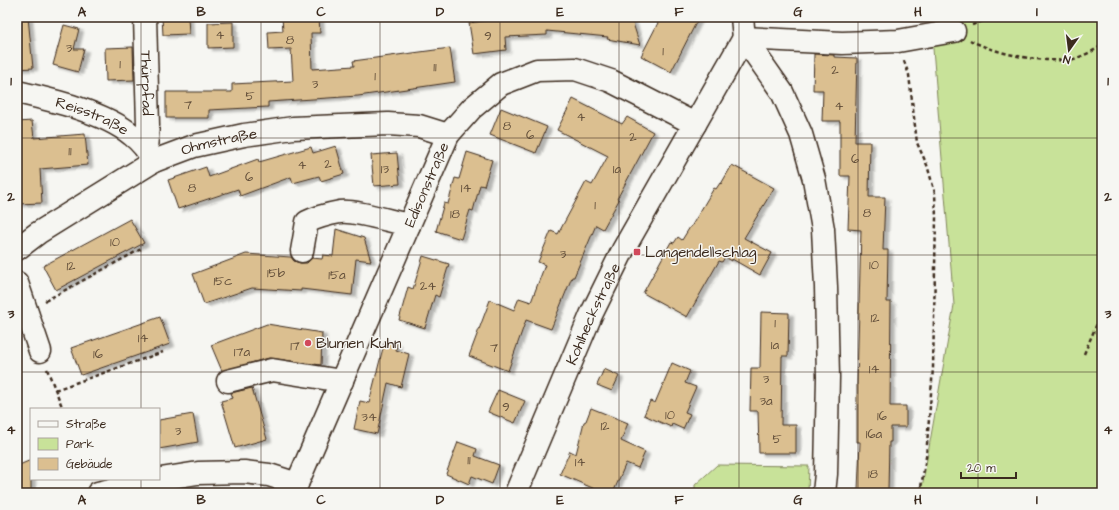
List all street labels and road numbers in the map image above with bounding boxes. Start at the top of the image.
street label: Thürpfad [135,50,158,116]
street label: Reisstraße [53,91,133,140]
street label: Ohmstraße [178,123,258,161]
street label: Edisonstraße [399,139,454,230]
street label: Kohlheckstraße [561,259,626,368]

